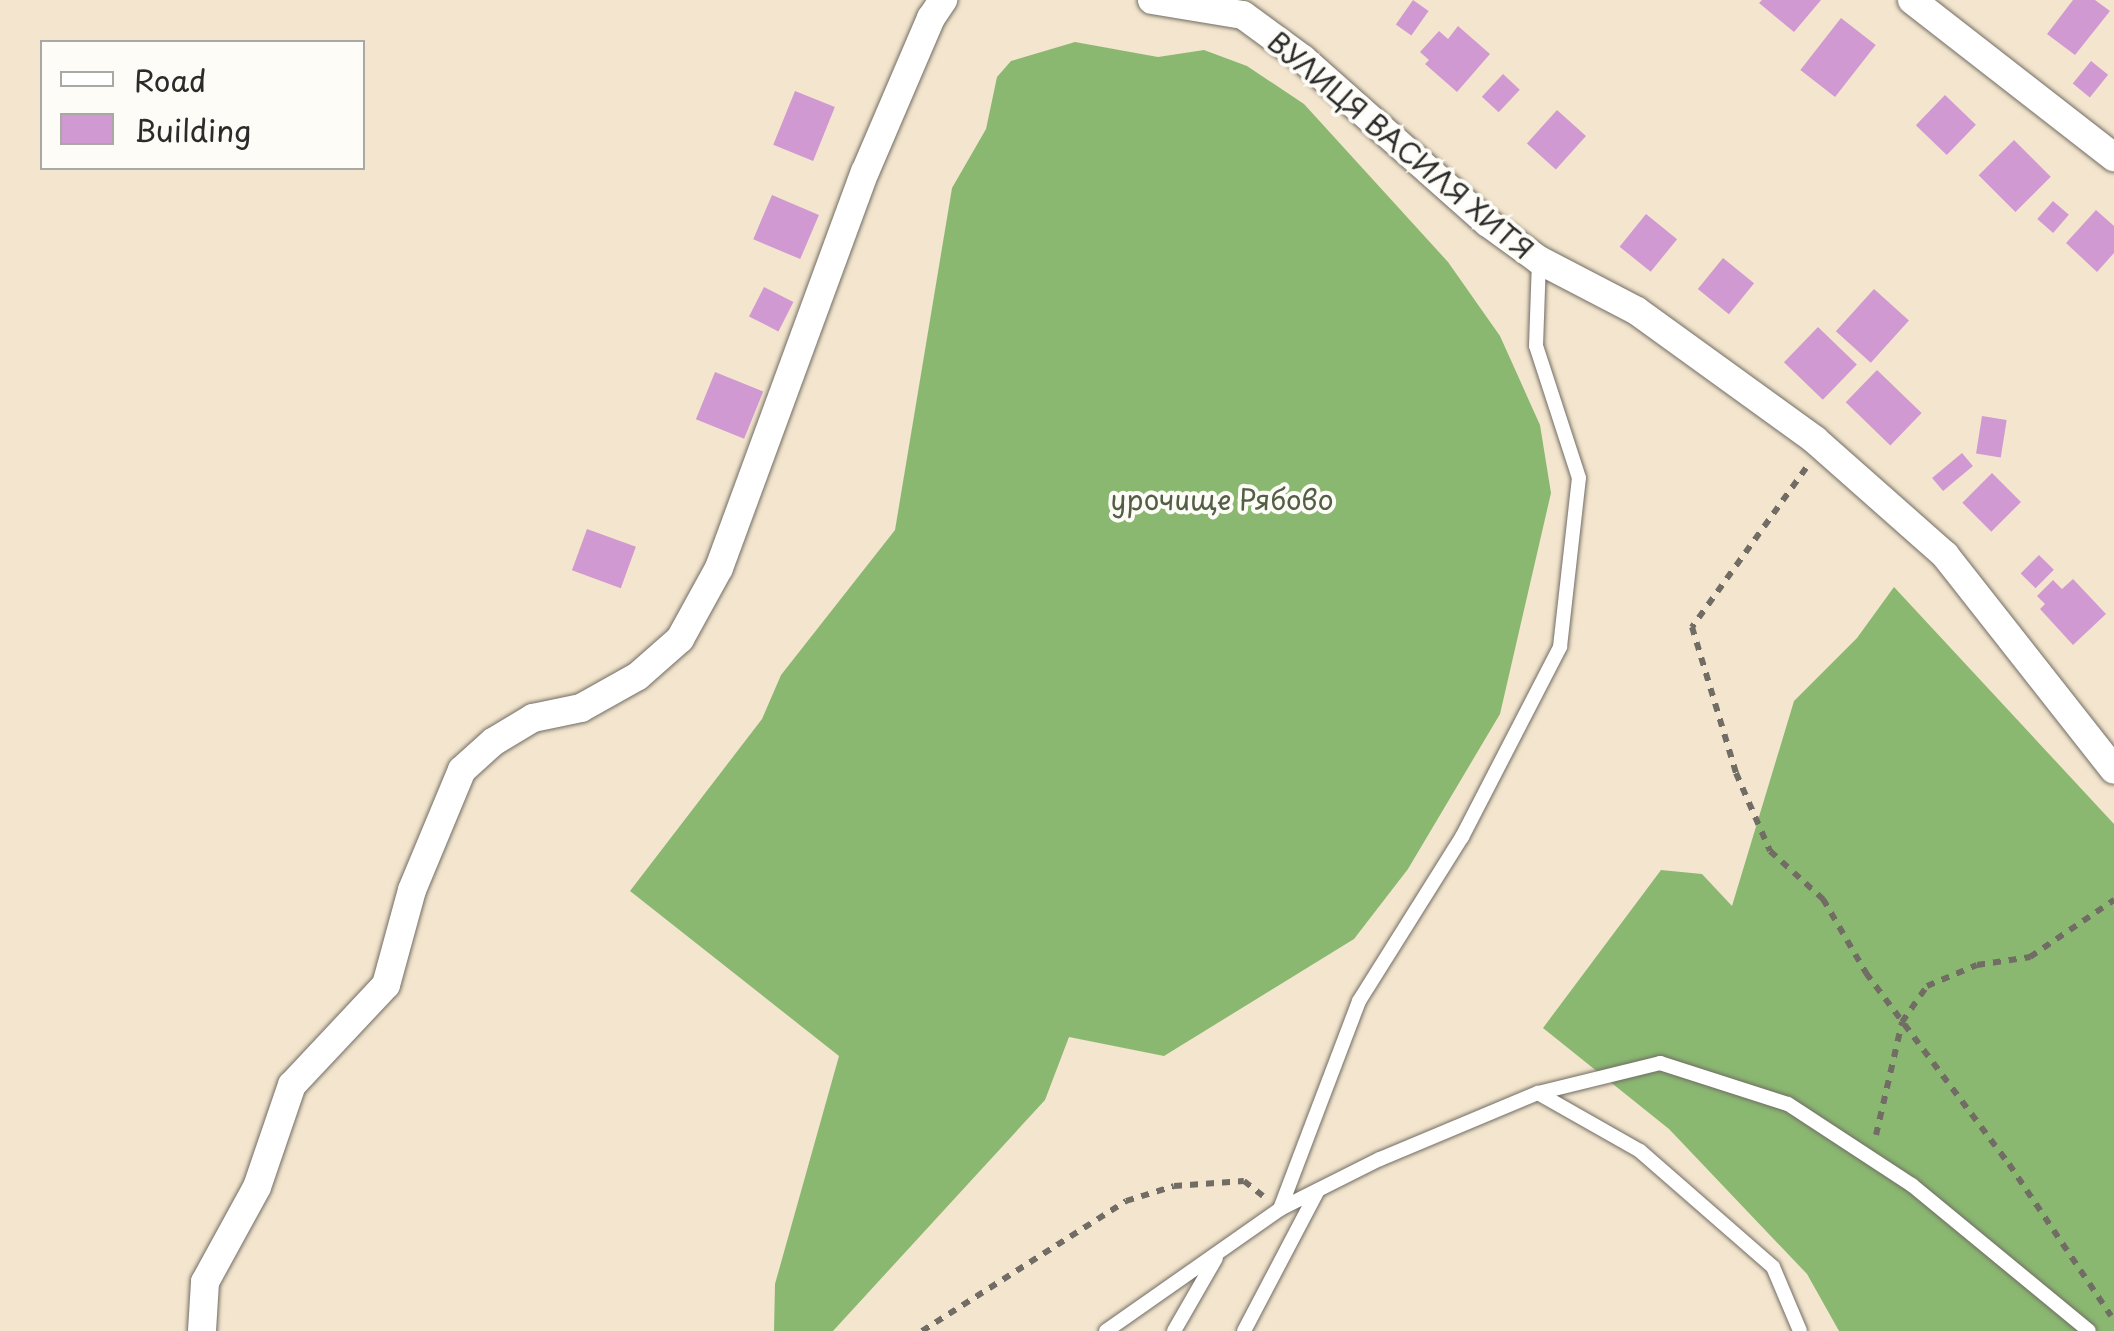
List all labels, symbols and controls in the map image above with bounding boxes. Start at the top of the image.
street label: ВУЛИЦЯ ВАСИЛЯ ХИТЯ [1260,23,1542,267]
legend [40,40,365,170]
text: Road [134,57,207,102]
text: Building [134,107,251,152]
park label: урочище Рябово [1109,482,1335,516]

